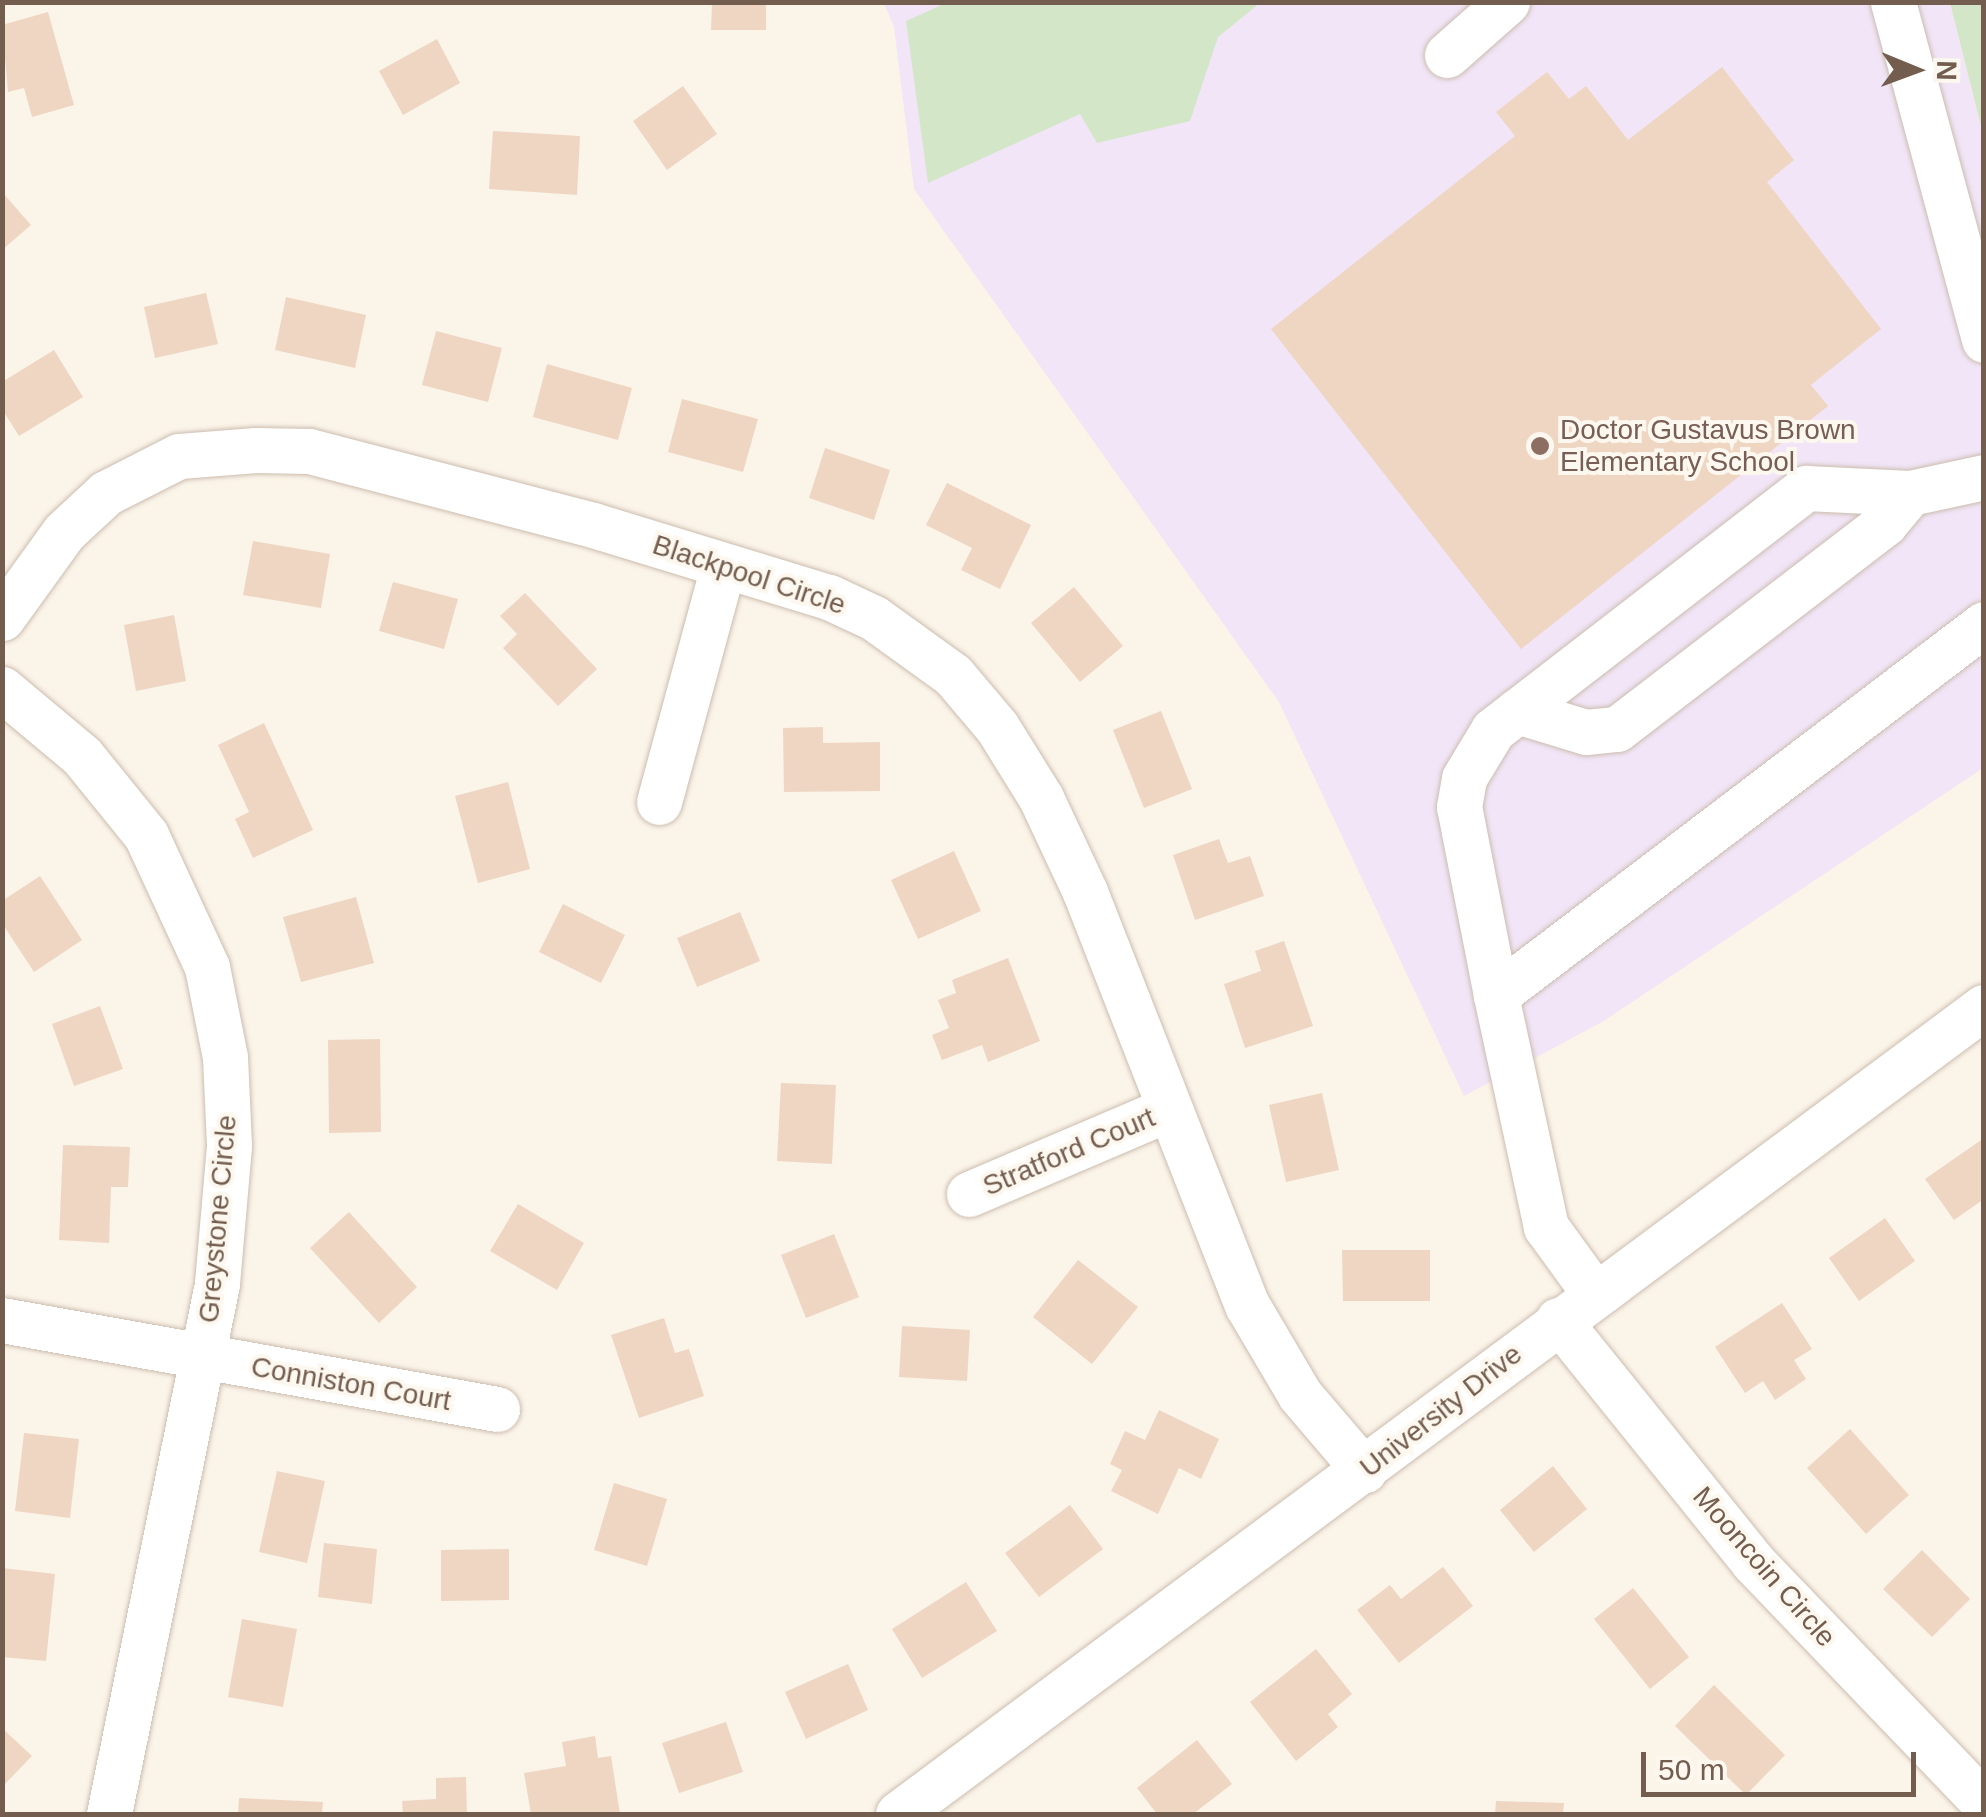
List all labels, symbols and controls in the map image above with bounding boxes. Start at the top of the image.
north arrow [1866,20,1966,120]
text: N [1931,60,1962,81]
place label: Doctor Gustavus Brown Elementary School [1560,413,1856,479]
marker: Doctor Gustavus Brown Elementary School [1529,435,1551,457]
street label: Blackpool Circle [648,528,850,622]
street label: Stratford Court [978,1101,1160,1203]
street label: Greystone Circle [192,1114,244,1324]
street label: University Drive [1353,1337,1529,1485]
street label: Conniston Court [248,1350,454,1418]
street label: Mooncoin Circle [1685,1480,1843,1654]
scale bar [1646,1732,1921,1794]
text: 50 m [1658,1753,1725,1786]

